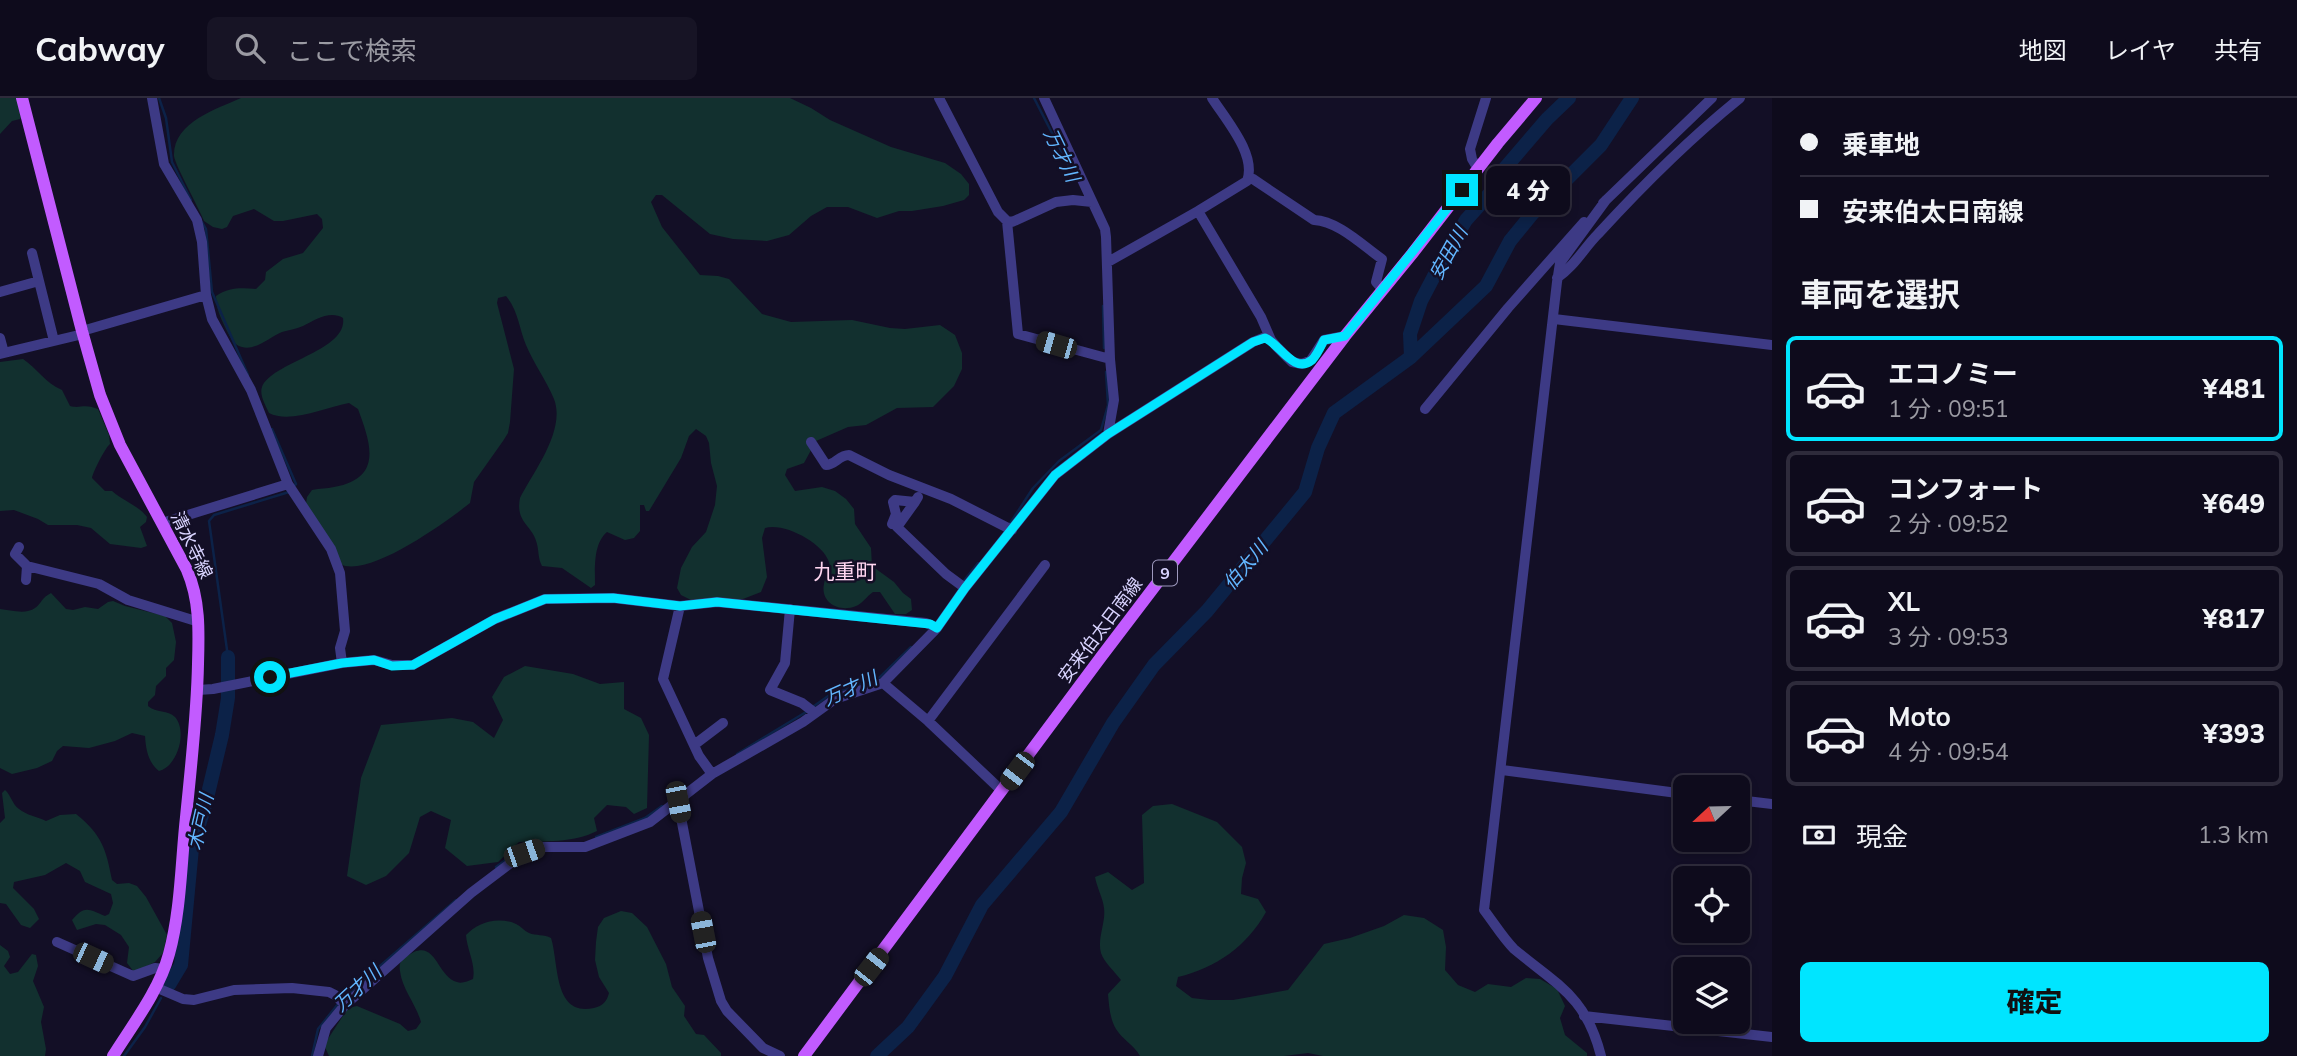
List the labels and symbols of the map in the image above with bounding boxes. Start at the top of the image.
water label: 万才川 [1039,124,1086,188]
callout: 4 分 [1486,166,1570,214]
route end [1446,174,1478,206]
water label: 安田川 [1424,221,1473,284]
car [1033,329,1080,361]
street label: 清水寺線 [166,508,218,582]
water label: 伯太川 [1217,534,1274,595]
district label: 九重町 [814,558,877,584]
road number: 9 [1153,560,1177,586]
street label: 安来伯太日南線 [1053,573,1147,687]
route start [254,661,286,693]
water label: 万才川 [819,665,883,711]
car [996,748,1039,794]
north arrow [1673,775,1750,852]
car [664,779,693,825]
water label: 木戸川 [182,790,219,852]
car [501,836,548,870]
car [689,909,718,955]
car [70,940,117,976]
car [850,944,893,990]
water label: 万才川 [328,958,387,1016]

